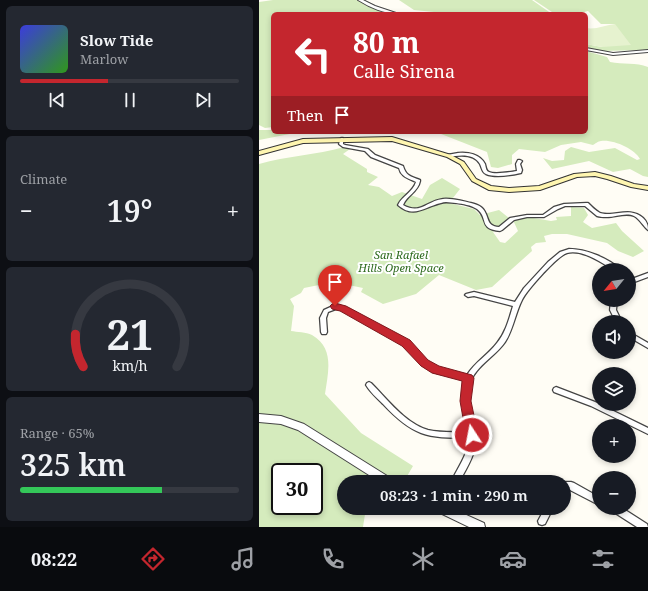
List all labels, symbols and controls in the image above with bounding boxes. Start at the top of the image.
text: 80 m [353,23,420,61]
icon: left [287,28,339,80]
text: Slow Tide [80,30,153,50]
text: Marlow [80,50,128,68]
text: Calle Sirena [353,59,455,83]
icon: previous [46,89,68,111]
icon: pause [119,89,141,111]
icon: next [192,89,214,111]
icon: arrive [331,104,353,126]
text: Then [287,105,323,125]
text: Climate [20,170,67,188]
text: 19° [107,190,153,231]
text: − [20,195,33,225]
text: + [227,195,239,225]
park label: San Rafael Hills Open Space [357,247,444,275]
north arrow [592,263,636,307]
map controls [592,263,636,515]
pin [318,265,352,306]
icon: arrive [324,271,346,293]
text: 21 [106,305,153,361]
button: sound [592,315,636,359]
text: km/h [112,355,147,374]
button: layers [592,367,636,411]
position arrow [451,414,493,456]
button: + [592,419,636,463]
text: Range · 65% [20,424,94,442]
text: 325 km [20,444,126,485]
speed limit sign: 30 [271,463,323,515]
button: − [592,471,636,515]
text: 08:23 · 1 min · 290 m [380,485,528,505]
icon: directions [139,545,167,573]
icon: music [229,545,257,573]
icon: phone [319,545,347,573]
icon: climate [409,545,437,573]
icon: car [499,545,527,573]
icon: filters [589,545,617,573]
text: 08:22 [31,547,77,571]

